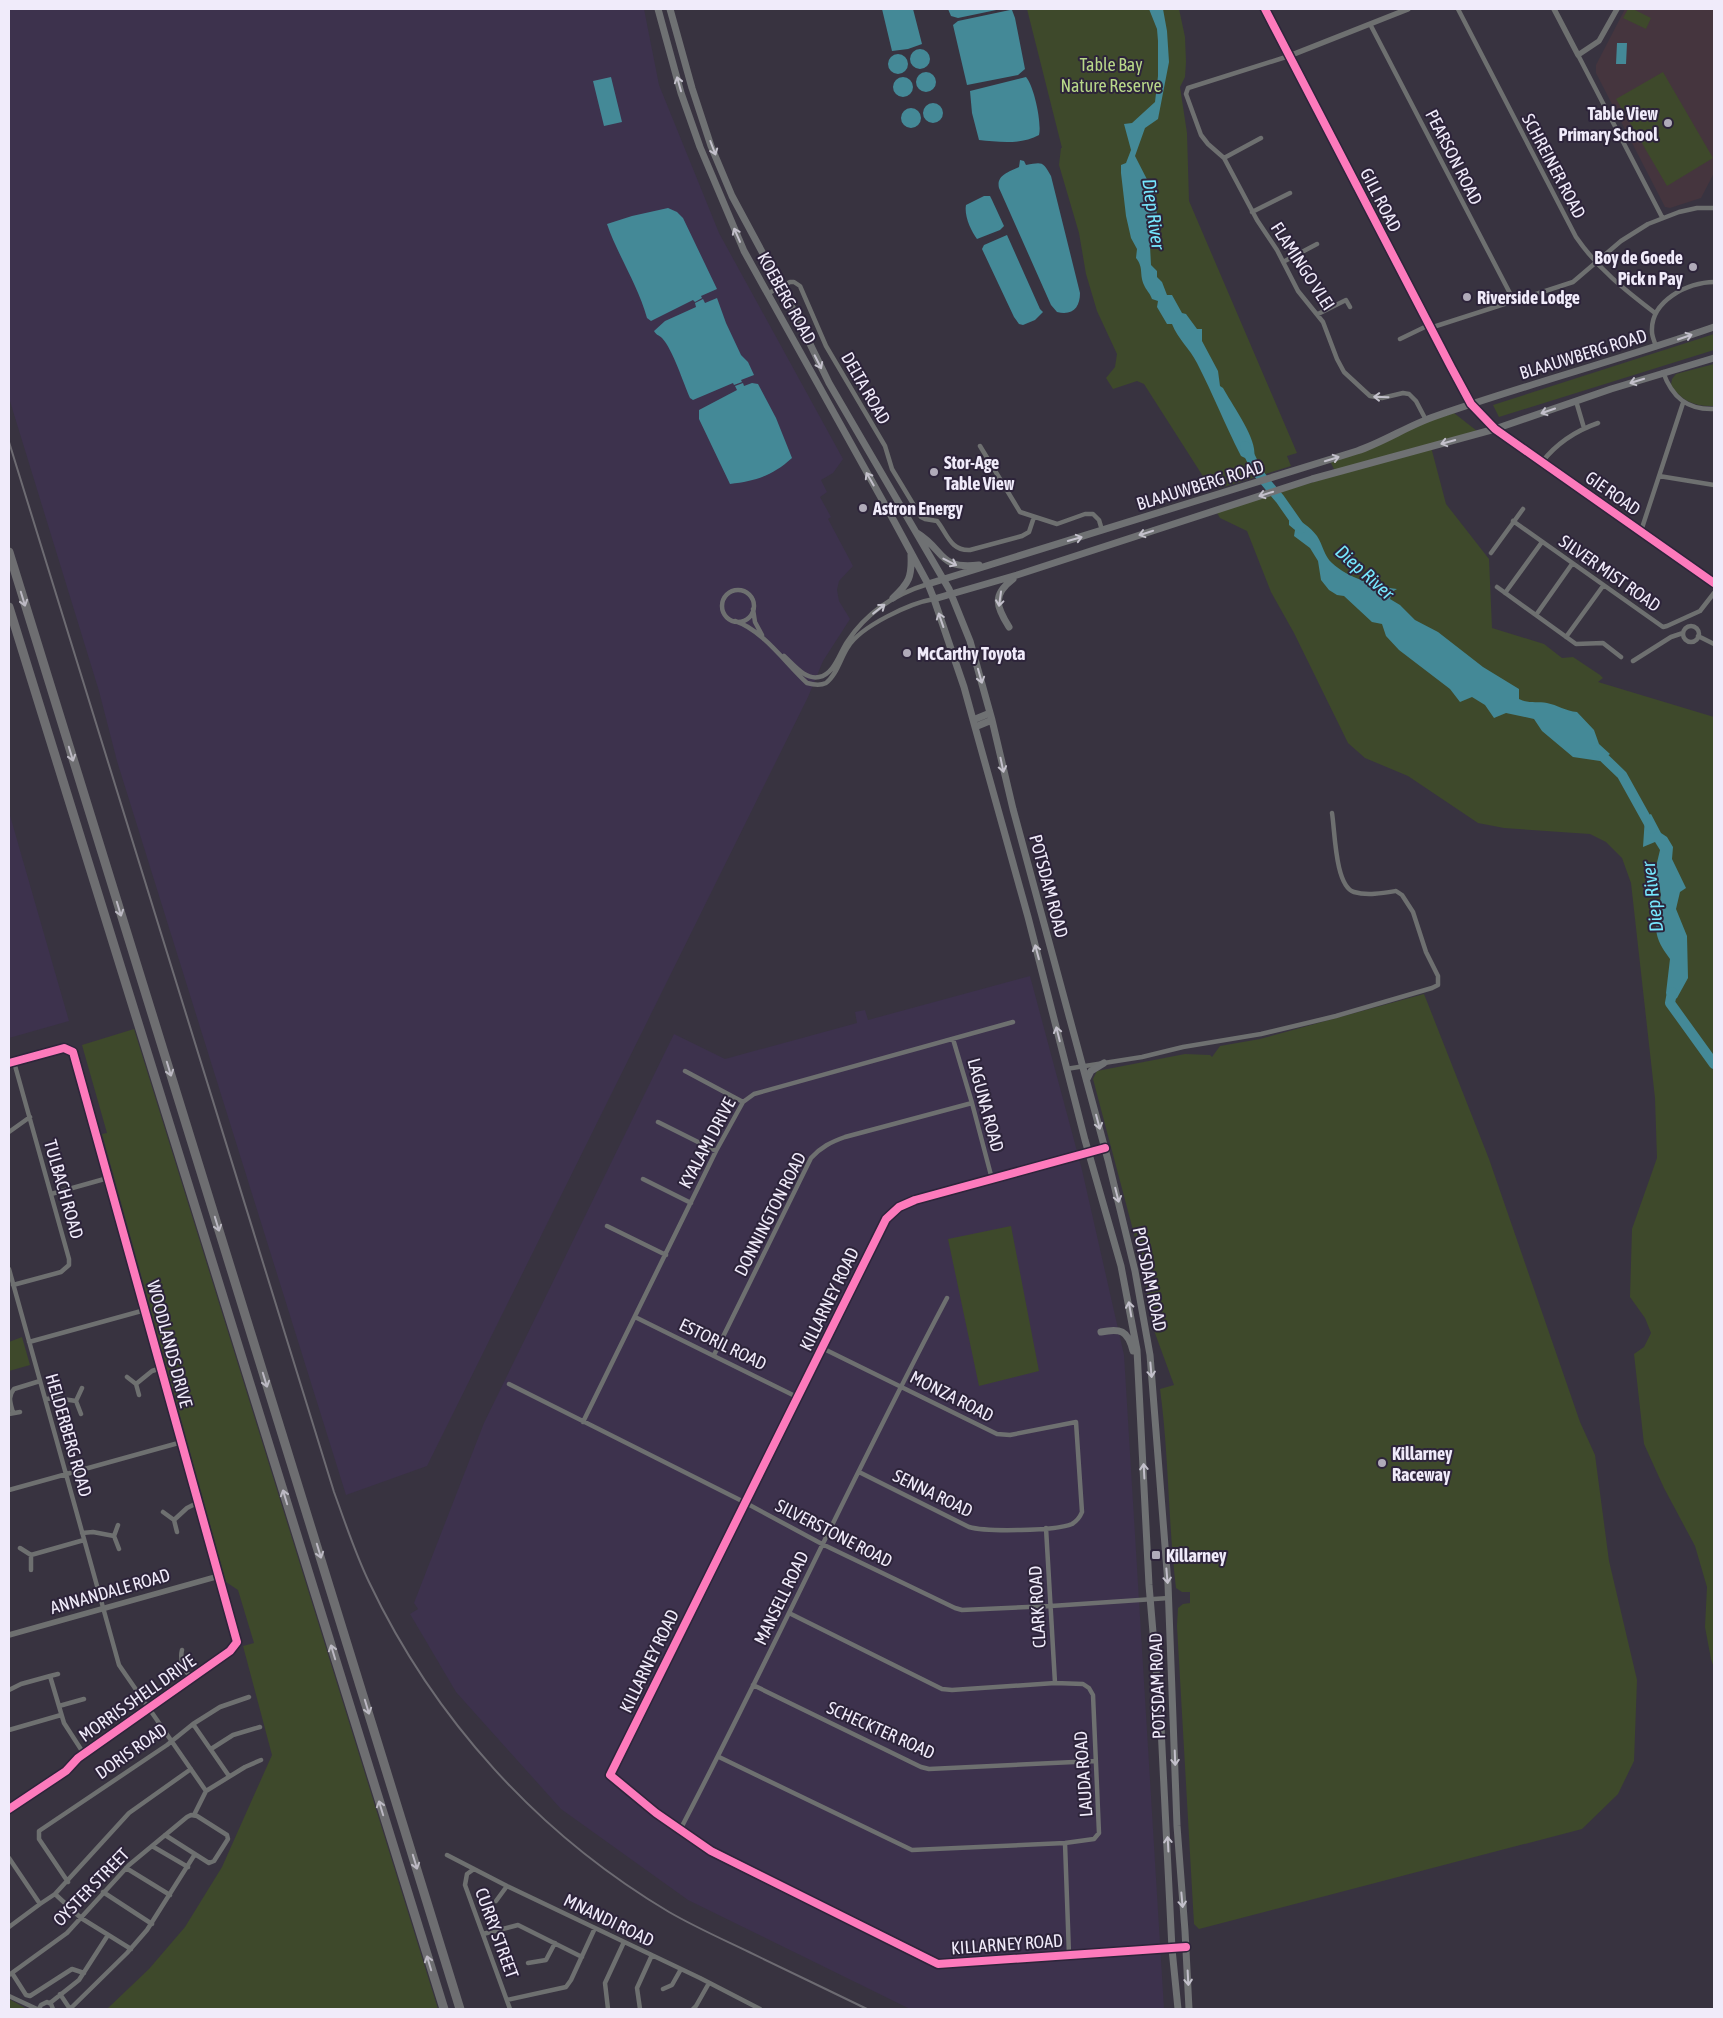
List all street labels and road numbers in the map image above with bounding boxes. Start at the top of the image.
street label: PEARSON ROAD [1421,106,1487,208]
street label: SCHREINER ROAD [1518,110,1590,222]
street label: GILL ROAD [1356,165,1406,235]
street label: FLAMINGO VLEI [1267,218,1339,314]
street label: KOEBERG ROAD [753,248,821,348]
street label: BLAAUWBERG ROAD [1517,325,1649,383]
street label: DELTA ROAD [837,348,895,428]
street label: BLAAUWBERG ROAD [1134,456,1266,514]
street label: GIE ROAD [1581,466,1645,520]
street label: SILVER MIST ROAD [1555,530,1665,616]
street label: POTSDAM ROAD [1025,832,1073,940]
street label: LAGUNA ROAD [963,1056,1009,1154]
street label: KYALAMI DRIVE [674,1094,740,1192]
street label: TULBACH ROAD [40,1137,88,1241]
street label: DONNINGTON ROAD [730,1149,810,1279]
street label: POTSDAM ROAD [1129,1225,1171,1333]
street label: KILLARNEY ROAD [795,1244,863,1354]
street label: WOODLANDS DRIVE [143,1278,197,1410]
street label: ESTORIL ROAD [676,1314,770,1374]
street label: MONZA ROAD [907,1366,997,1426]
street label: HELDERBERG ROAD [41,1371,97,1499]
street label: SENNA ROAD [890,1465,976,1521]
street label: SILVERSTONE ROAD [772,1495,896,1571]
street label: MANSELL ROAD [749,1548,813,1648]
street label: ANNANDALE ROAD [48,1564,172,1618]
street label: CLARK ROAD [1024,1565,1050,1649]
street label: KILLARNEY ROAD [615,1606,683,1716]
street label: POTSDAM ROAD [1145,1633,1169,1739]
street label: MORRIS SHELL DRIVE [75,1650,200,1746]
street label: SCHECKTER ROAD [824,1697,938,1763]
street label: DORIS ROAD [91,1719,171,1783]
street label: LAUDA ROAD [1070,1730,1096,1818]
street label: OYSTER STREET [49,1844,133,1930]
street label: CURRY STREET [471,1885,523,1981]
street label: MNANDI ROAD [561,1889,657,1951]
street label: KILLARNEY ROAD [950,1930,1064,1958]

